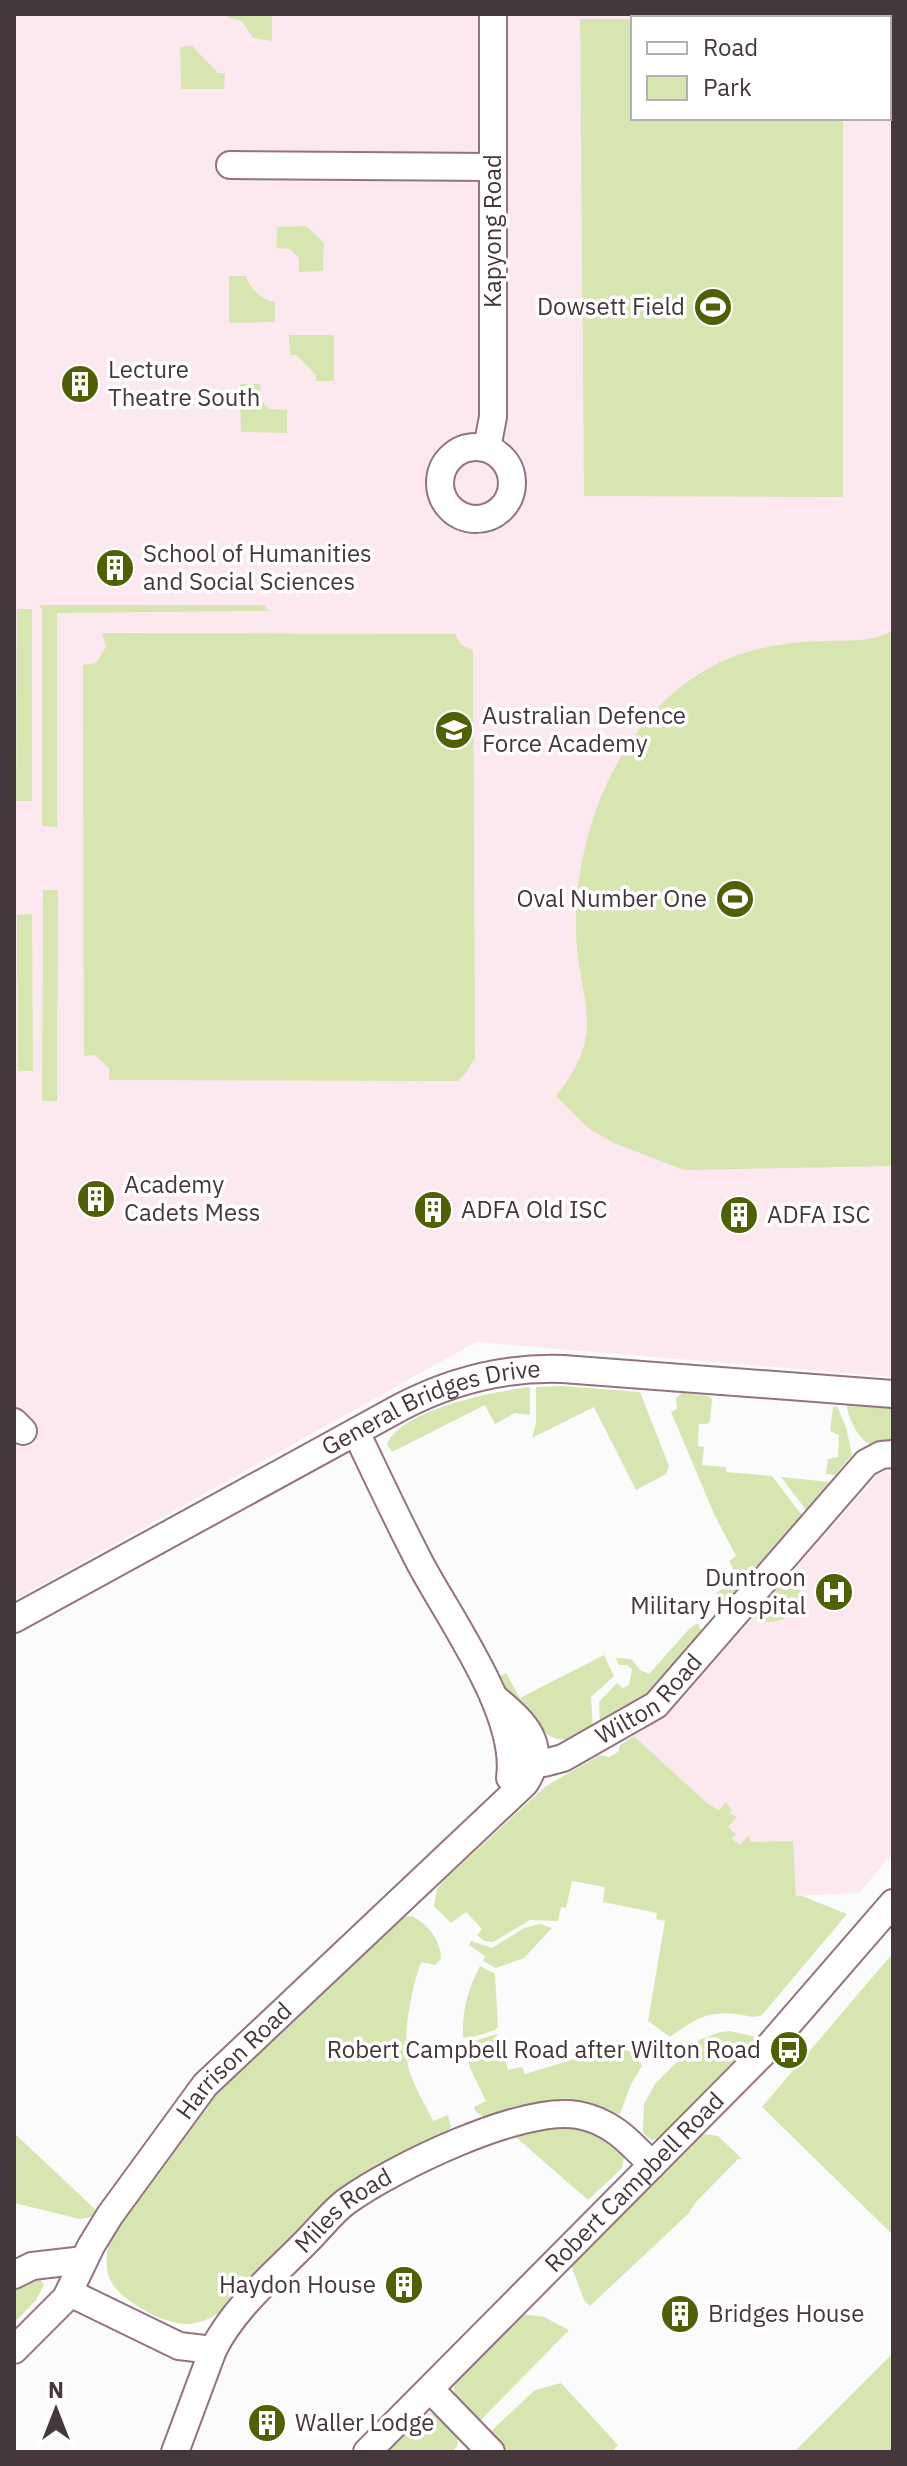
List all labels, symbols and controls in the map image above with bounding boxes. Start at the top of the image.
legend [631,16,891,120]
text: Road [703,31,758,63]
text: Park [703,71,752,103]
street label: Kapyong Road [476,154,508,308]
sports icon: Dowsett Field [692,286,734,328]
place label: Dowsett Field [537,290,685,322]
place label: Lecture Theatre South [108,353,260,413]
building icon: Lecture Theatre South [59,363,101,405]
place label: School of Humanities and Social Sciences [143,537,372,597]
building icon: School of Humanities and Social Sciences [94,547,136,589]
place label: Australian Defence Force Academy [482,699,686,759]
school or university icon: Australian Defence Force Academy [433,709,475,751]
sports icon: Oval Number One [714,878,756,920]
place label: Oval Number One [516,882,707,914]
place label: Academy Cadets Mess [124,1168,261,1228]
building icon: Academy Cadets Mess [75,1178,117,1220]
building icon: ADFA Old ISC [412,1189,454,1231]
place label: ADFA Old ISC [461,1193,608,1225]
building icon: ADFA ISC [718,1194,760,1236]
place label: ADFA ISC [767,1198,870,1230]
street label: General Bridges Drive [316,1352,541,1462]
place label: Duntroon Military Hospital [630,1561,806,1621]
hospital icon: Duntroon Military Hospital [813,1571,855,1613]
street label: Wilton Road [589,1646,709,1751]
street label: Harrison Road [168,1994,298,2125]
bus stop icon: Robert Campbell Road after Wilton Road [768,2029,810,2071]
place label: Robert Campbell Road after Wilton Road [327,2033,761,2065]
street label: Robert Campbell Road [537,2084,731,2279]
street label: Miles Road [287,2160,397,2259]
building icon: Haydon House [383,2264,425,2306]
place label: Haydon House [219,2268,376,2300]
building icon: Bridges House [659,2293,701,2335]
place label: Bridges House [708,2297,864,2329]
north arrow [16,2370,96,2450]
text: N [48,2375,64,2404]
building icon: Waller Lodge [246,2402,288,2444]
place label: Waller Lodge [295,2406,434,2438]

